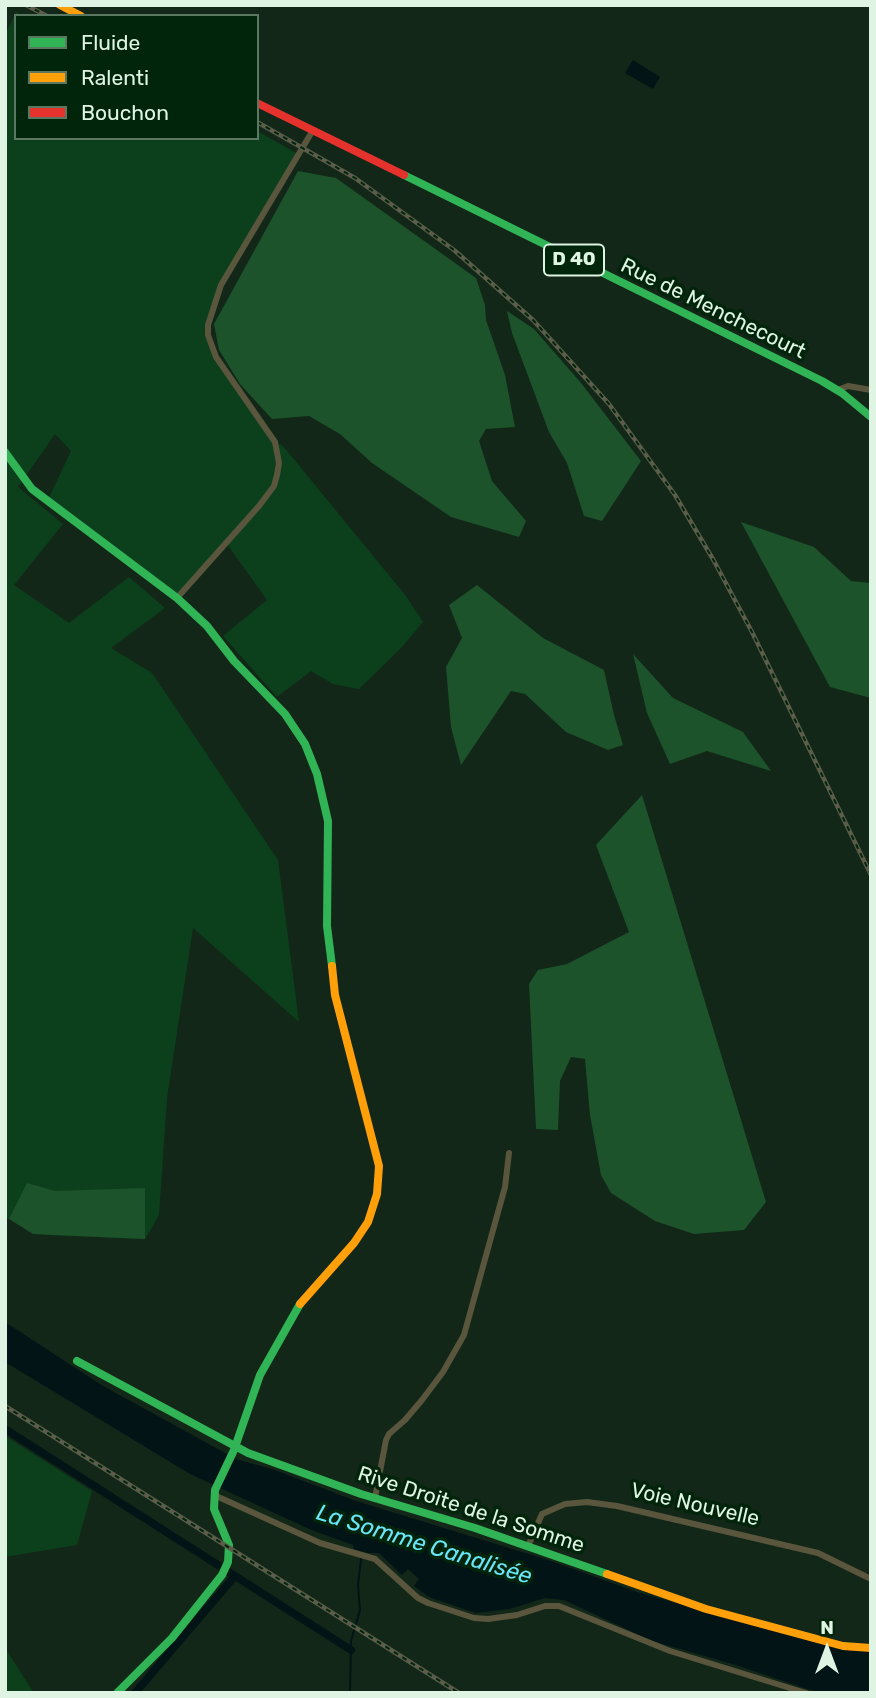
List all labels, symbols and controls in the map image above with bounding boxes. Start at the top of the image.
legend [14,14,259,140]
text: Fluide [81,30,140,55]
text: Ralenti [81,65,149,90]
text: Bouchon [81,100,169,125]
road number: D 40 [544,244,604,276]
street label: Rue de Menchecourt [616,253,810,365]
street label: Rive Droite de la Somme [354,1461,588,1559]
street label: Voie Nouvelle [628,1478,762,1532]
water label: La Somme Canalisée [313,1499,535,1591]
north arrow [792,1614,862,1684]
text: N [820,1616,834,1639]

